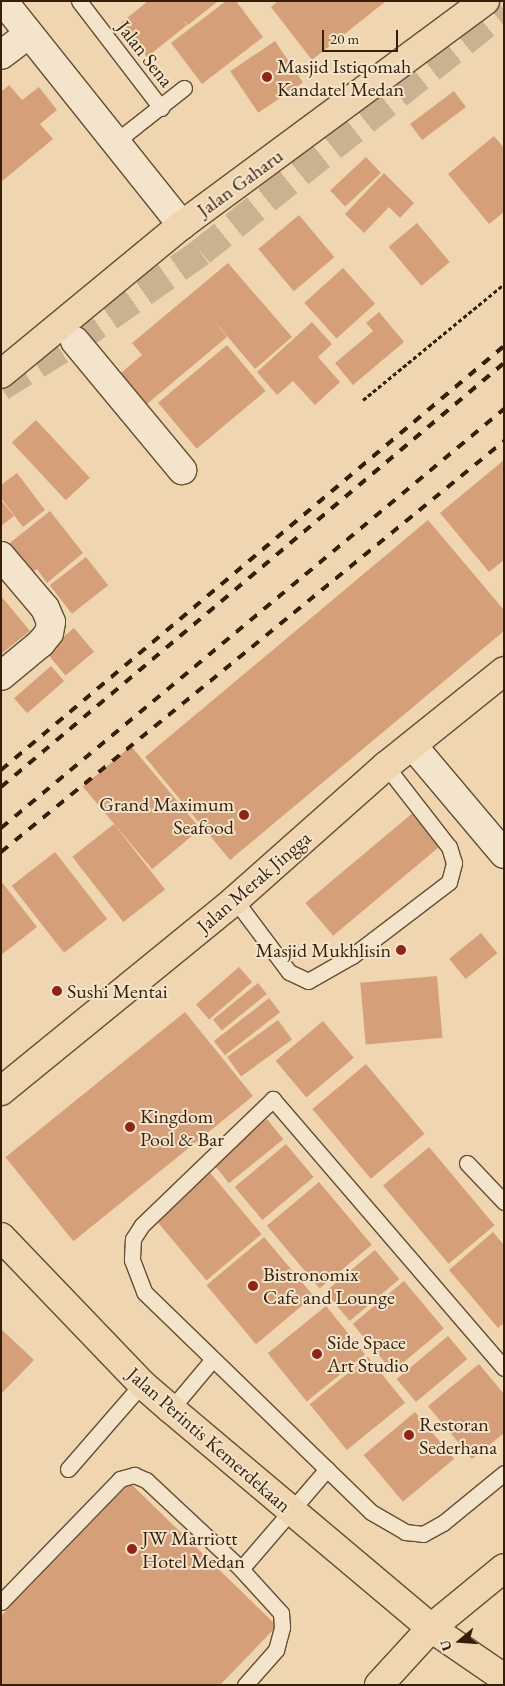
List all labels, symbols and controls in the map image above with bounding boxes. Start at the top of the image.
street label: Jalan Sena [112,16,178,92]
scale bar [325,20,401,52]
text: 20 m [330,29,359,48]
place label: Masjid Istiqomah Kandatel Medan [277,54,411,101]
marker: Masjid Istiqomah Kandatel Medan [261,71,273,83]
street label: Jalan Gaharu [192,144,288,222]
place label: Grand Maximum Seafood [99,792,234,839]
marker: Grand Maximum Seafood [238,809,250,821]
street label: Jalan Merak Jingga [192,826,316,938]
place label: Masjid Mukhlisin [256,938,391,962]
marker: Masjid Mukhlisin [395,944,407,956]
place label: Sushi Mentai [67,979,168,1003]
marker: Sushi Mentai [51,985,63,997]
place label: Kingdom Pool & Bar [140,1104,224,1151]
marker: Kingdom Pool & Bar [124,1121,136,1133]
place label: Bistronomix Cafe and Lounge [263,1262,395,1309]
marker: Bistronomix Cafe and Lounge [247,1280,259,1292]
place label: Side Space Art Studio [327,1330,409,1377]
marker: Side Space Art Studio [311,1348,323,1360]
street label: Jalan Perintis Kemerdekaan [122,1362,296,1518]
place label: Restoran Sederhana [419,1412,497,1459]
marker: Restoran Sederhana [403,1429,415,1441]
place label: JW Marriott Hotel Medan [142,1526,245,1573]
marker: JW Marriott Hotel Medan [126,1543,138,1555]
north arrow [435,1616,485,1666]
text: U [436,1638,456,1653]

